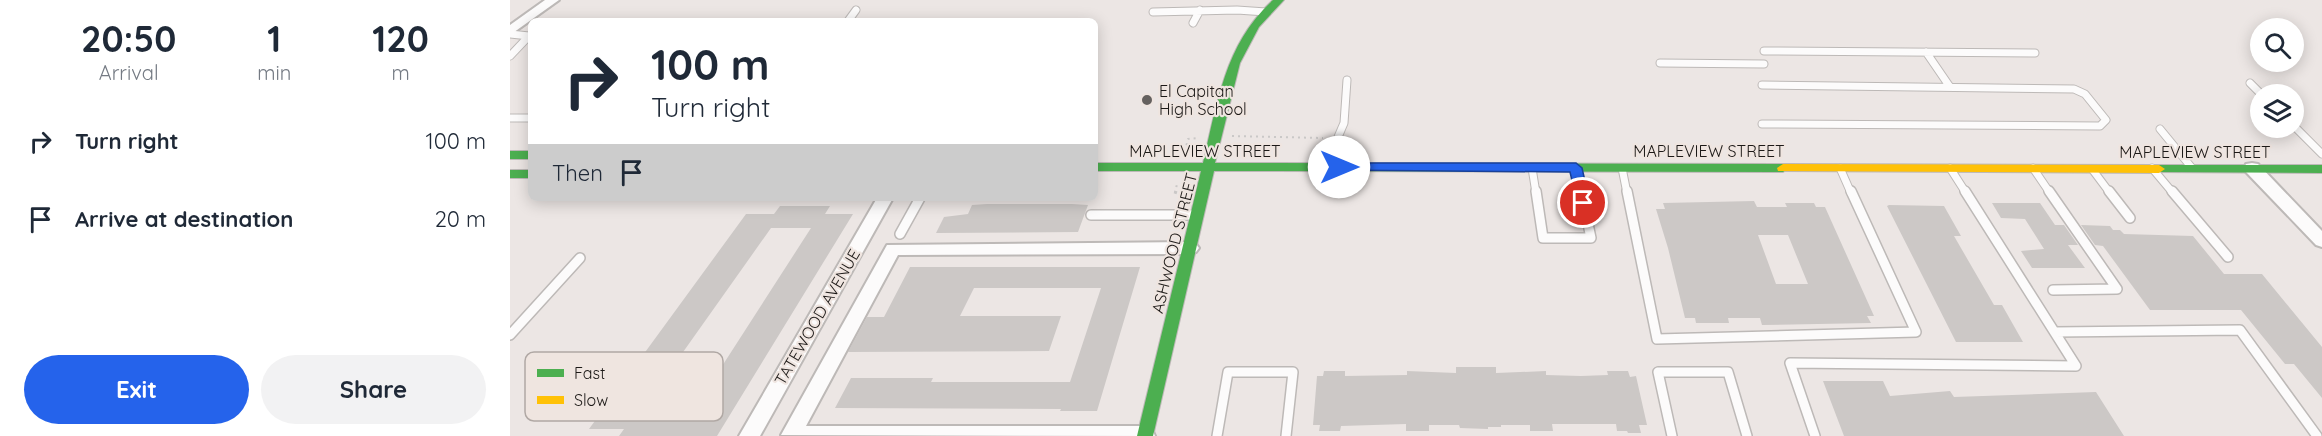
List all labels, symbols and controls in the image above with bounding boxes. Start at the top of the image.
text: 20:50 [81,16,176,61]
text: 1 [267,16,281,61]
text: 120 [372,16,429,61]
map controls [2250,18,2304,138]
button: search [2250,18,2304,72]
text: 100 m [651,38,769,91]
icon: right [552,42,630,120]
text: Arrival [99,60,159,85]
text: min [257,60,291,85]
text: m [392,60,410,85]
place label: El Capitan High School [1159,81,1247,119]
button: layers [2250,84,2304,138]
text: Turn right [651,90,770,124]
marker: El Capitan High School [1140,93,1154,107]
icon: right [24,125,57,158]
text: Turn right [75,127,179,155]
text: 100 m [426,127,486,155]
position arrow [1307,135,1371,199]
street label: MAPLEVIEW STREET [1129,141,1281,161]
street label: MAPLEVIEW STREET [1633,141,1785,161]
street label: MAPLEVIEW STREET [2119,142,2271,162]
icon: arrive [615,156,648,189]
text: Then [552,159,603,187]
street label: ASHWOOD STREET [1147,170,1201,315]
pin [1557,177,1608,228]
icon: arrive [1566,186,1599,219]
icon: arrive [24,203,57,236]
text: Arrive at destination [75,205,293,233]
text: 20 m [435,205,486,233]
street label: TATEWOOD AVENUE [770,245,864,389]
legend [525,352,723,421]
button: Exit [24,355,249,424]
button: Share [261,355,486,424]
text: Fast [574,363,605,383]
text: Slow [574,390,608,410]

